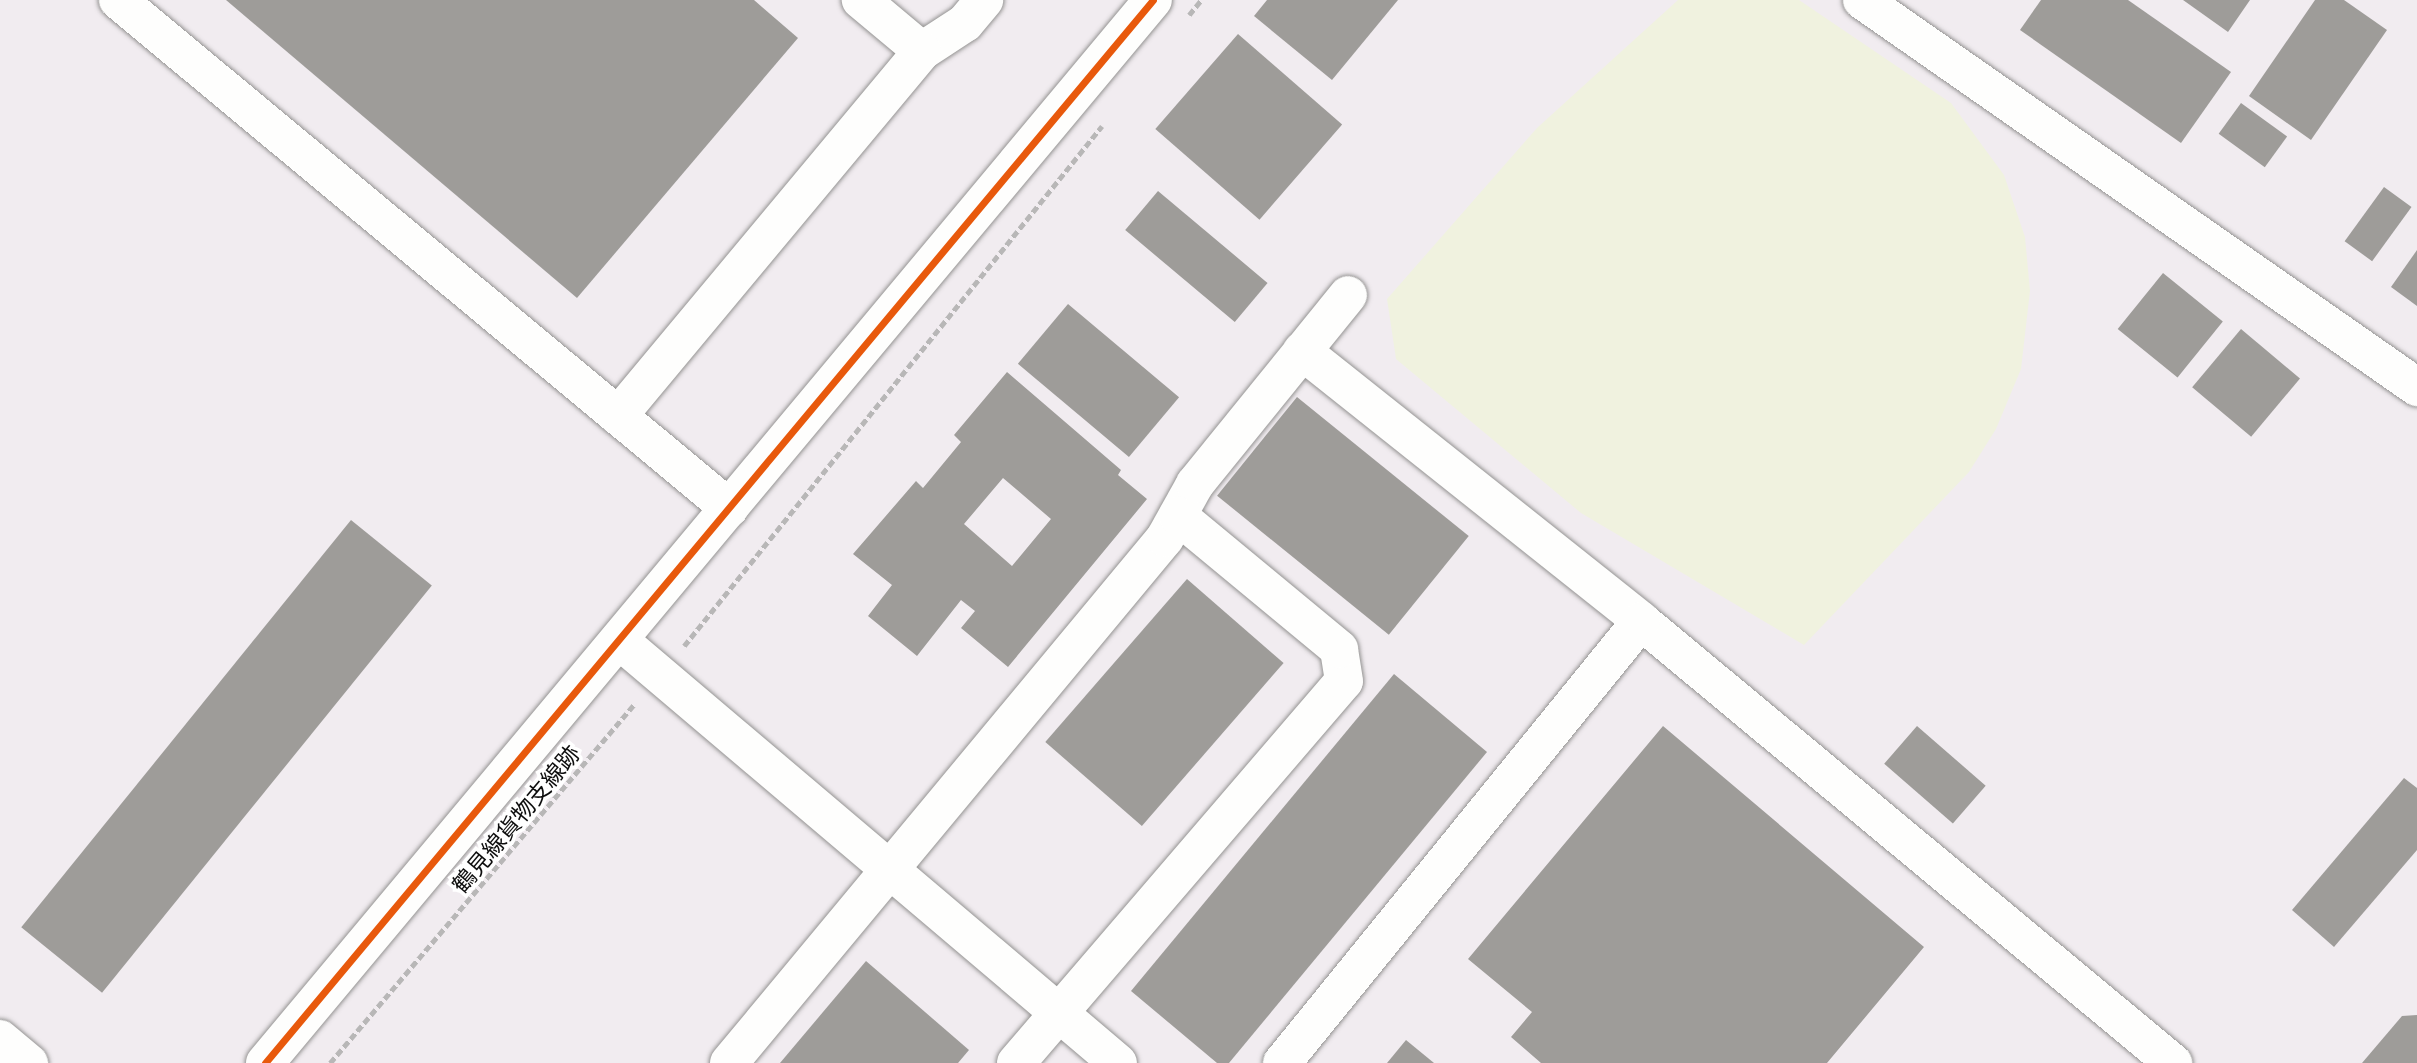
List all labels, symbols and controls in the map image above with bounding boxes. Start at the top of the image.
street label: 鶴見線貨物支線跡 [445,739,585,897]

